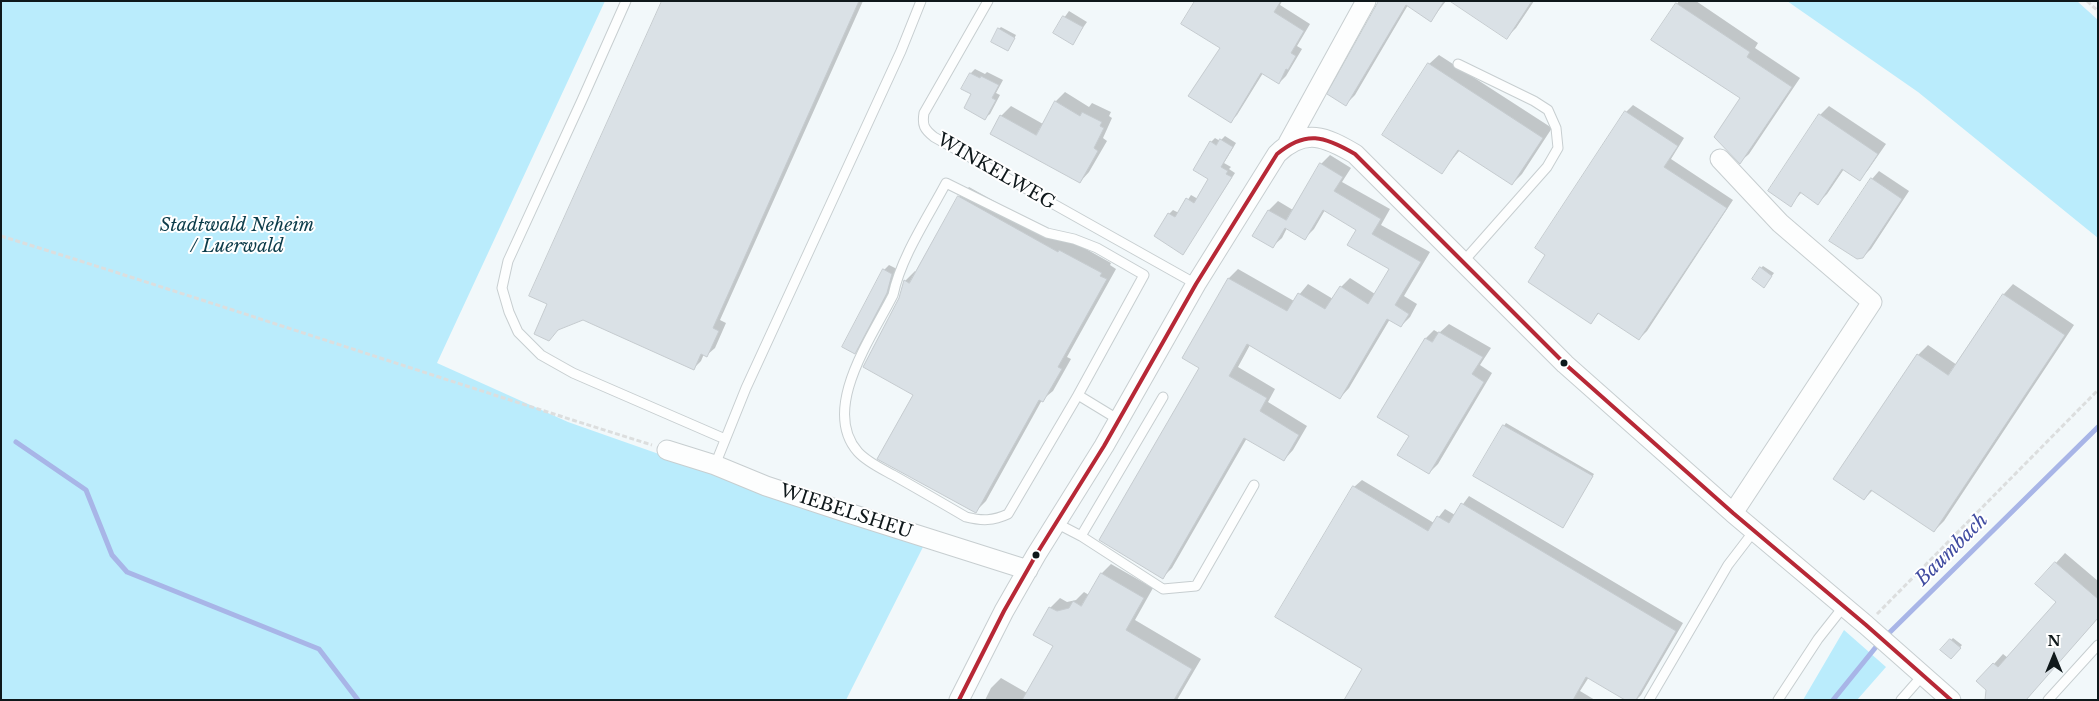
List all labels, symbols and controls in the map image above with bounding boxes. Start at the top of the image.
street label: WINKELWEG [933,129,1059,215]
park label: Stadtwald Neheim / Luerwald [160,215,314,258]
unlabelled marker [1559,358,1569,368]
street label: WIEBELSHEU [777,480,915,544]
water label: Baumbach [1911,509,1993,591]
unlabelled marker [1031,550,1041,560]
north arrow [2029,631,2079,681]
text: N [2047,632,2061,650]

